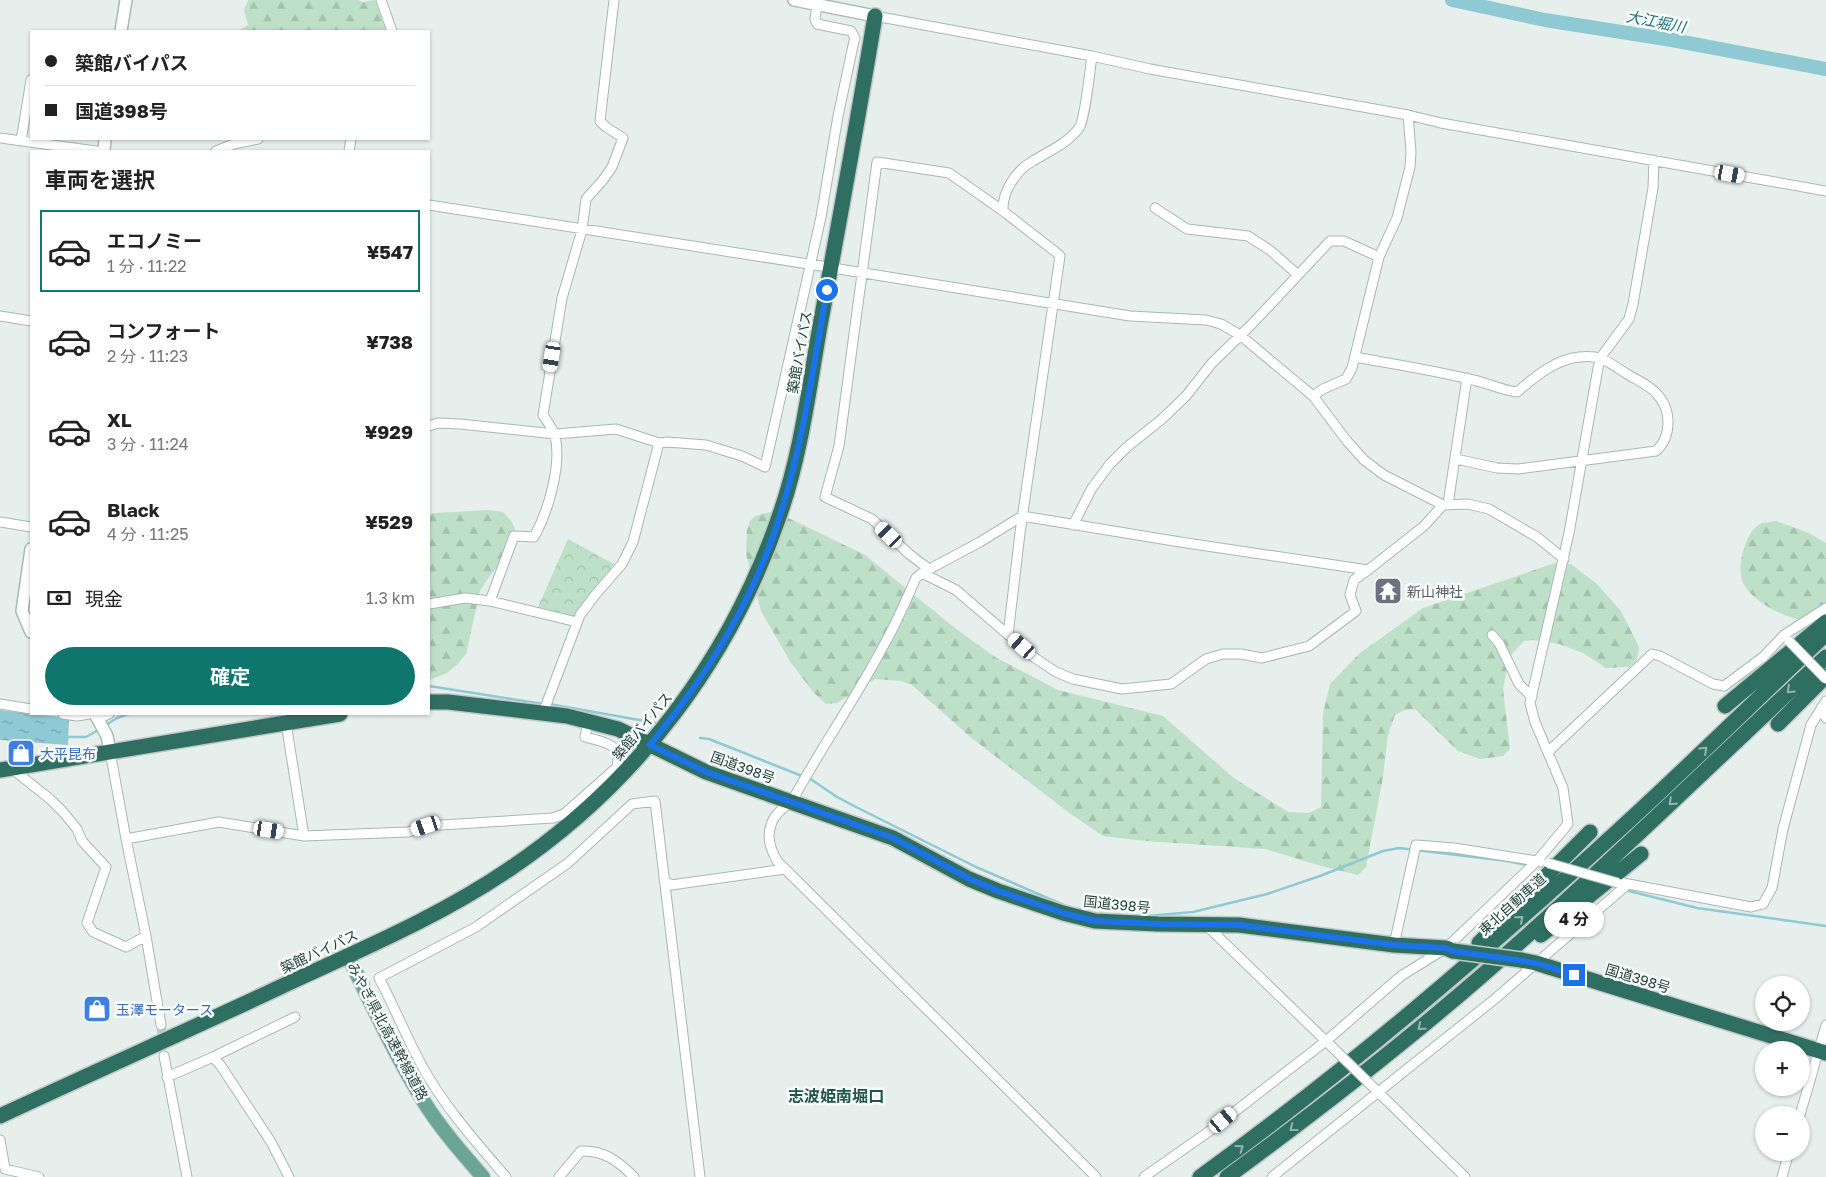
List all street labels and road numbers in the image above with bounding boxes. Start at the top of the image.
street label: 築館バイパス [783,309,815,395]
street label: 築館バイパス [609,688,675,764]
street label: 国道398号 [709,748,777,786]
street label: 東北自動車道 [1475,870,1549,938]
street label: 国道398号 [1083,892,1151,916]
street label: 築館バイパス [277,926,361,976]
street label: みやぎ県北高速幹線道路 [344,959,432,1103]
street label: 国道398号 [1603,960,1673,996]

